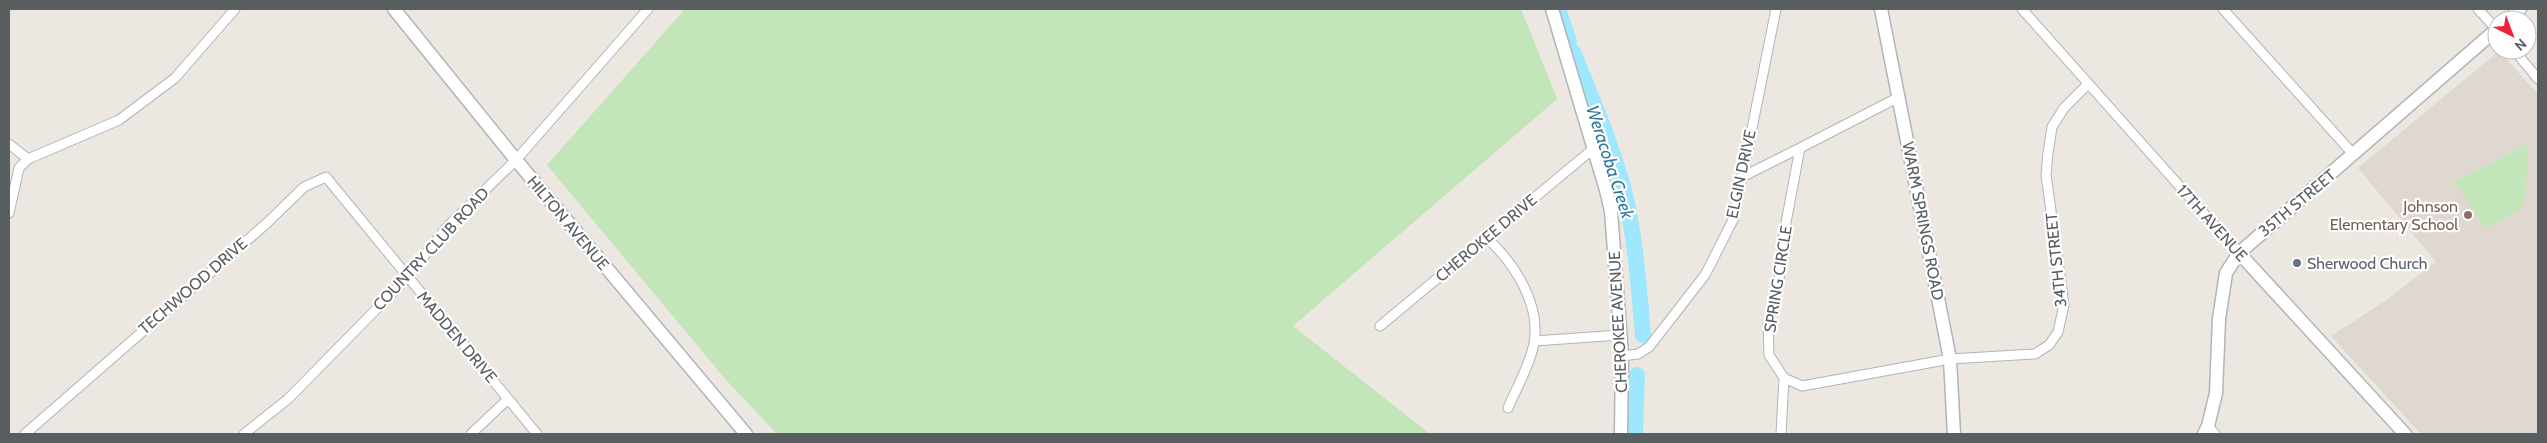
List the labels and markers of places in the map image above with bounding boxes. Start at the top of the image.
place label: Johnson Elementary School [2330,197,2458,234]
marker: Johnson Elementary School [2462,209,2474,221]
place label: Sherwood Church [2307,254,2427,273]
marker: Sherwood Church [2291,257,2303,269]

